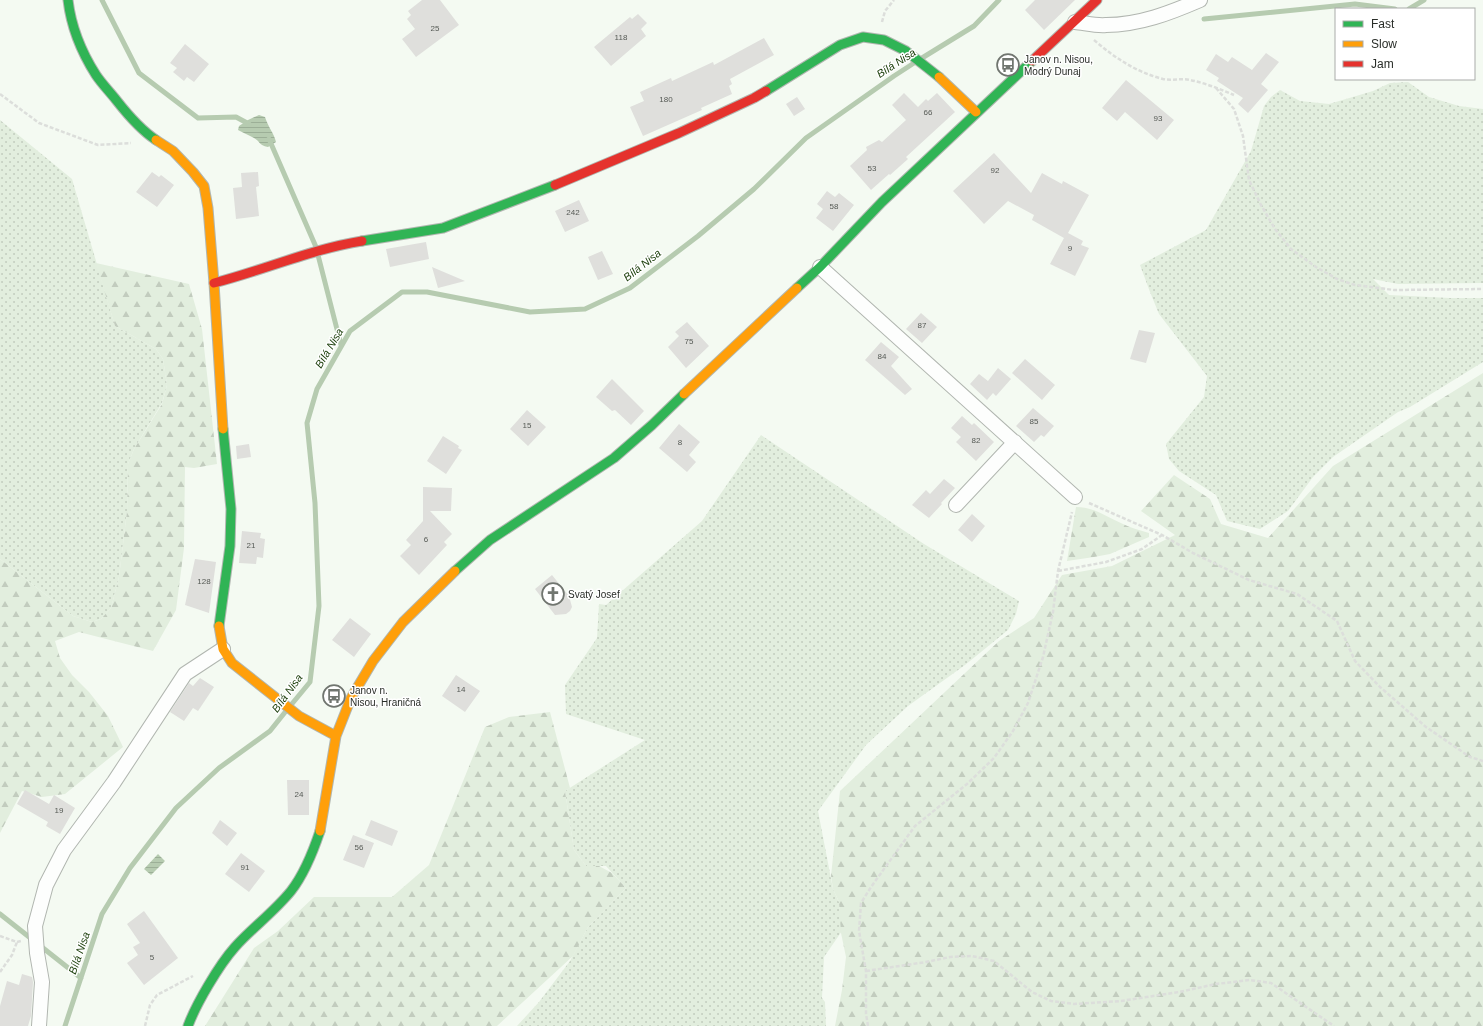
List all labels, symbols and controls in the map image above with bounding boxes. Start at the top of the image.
legend [1335,8,1475,80]
text: Fast [1371,17,1395,31]
house number: 25 [431,24,440,33]
house number: 118 [615,33,628,42]
text: Slow [1371,37,1397,51]
water label: Bílá Nisa [874,46,918,80]
bus stop icon: Janov n. Nisou, Modrý Dunaj [995,52,1021,78]
place label: Janov n. Nisou, Modrý Dunaj [1024,54,1093,77]
text: Jam [1371,57,1394,71]
house number: 180 [659,95,673,104]
house number: 66 [924,108,933,117]
house number: 93 [1154,114,1163,123]
house number: 53 [868,164,877,173]
house number: 92 [991,166,1000,175]
house number: 58 [830,202,839,211]
house number: 242 [566,208,580,217]
house number: 9 [1068,244,1073,253]
water label: Bílá Nisa [621,247,663,283]
house number: 87 [918,321,927,330]
water label: Bílá Nisa [313,326,345,370]
house number: 75 [685,337,694,346]
house number: 84 [878,352,887,361]
house number: 85 [1030,417,1039,426]
house number: 15 [523,421,532,430]
house number: 82 [972,436,981,445]
house number: 8 [678,438,683,447]
house number: 6 [424,535,429,544]
house number: 21 [247,541,256,550]
house number: 128 [197,577,211,586]
church icon: Svatý Josef [540,581,566,607]
place label: Svatý Josef [568,589,620,600]
water label: Bílá Nisa [269,672,305,714]
bus stop icon: Janov n. Nisou, Hraničná [321,683,347,709]
place label: Janov n. Nisou, Hraničná [350,685,422,708]
house number: 14 [457,685,466,694]
house number: 24 [295,790,304,799]
house number: 19 [55,806,64,815]
house number: 56 [355,843,364,852]
house number: 91 [241,863,250,872]
water label: Bílá Nisa [66,930,92,976]
house number: 5 [150,953,155,962]

